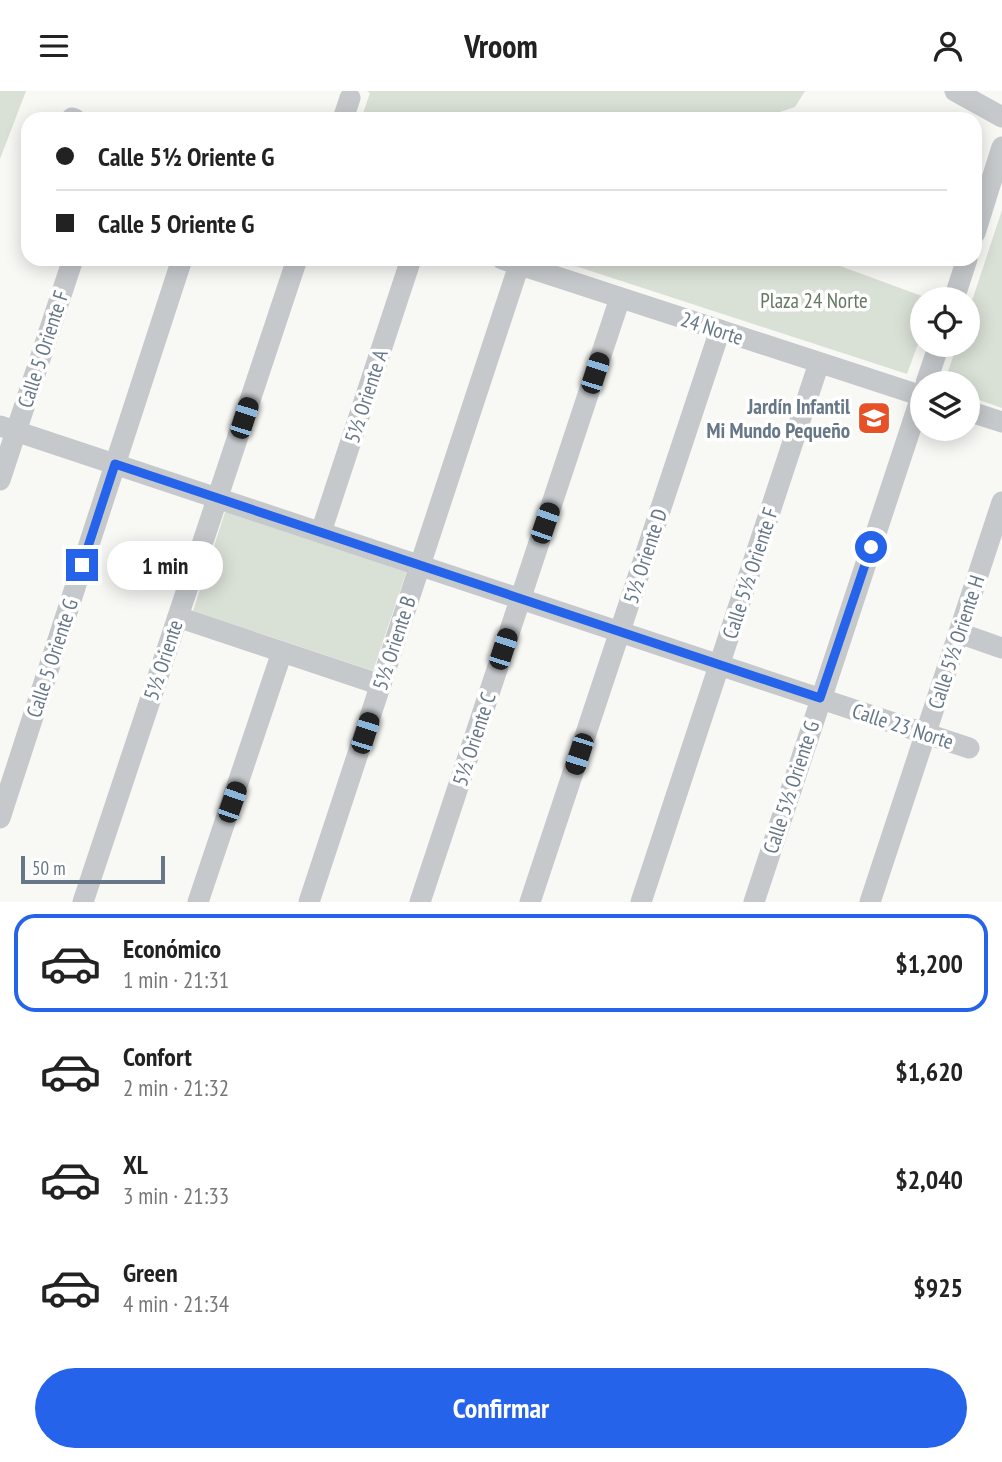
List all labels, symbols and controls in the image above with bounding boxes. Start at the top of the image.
text: Vroom [464,25,538,67]
icon: menu [35,27,73,65]
icon: person [929,27,967,65]
text: Calle 5½ Oriente G [98,140,274,173]
text: Calle 5 Oriente G [98,207,254,240]
street label: Calle 5 Oriente F [11,287,75,411]
park label: Plaza 24 Norte [760,287,868,314]
map controls [910,287,980,441]
button: locate [910,287,980,357]
street label: 24 Norte [677,305,747,351]
street label: 5½ Oriente A [338,346,394,446]
car [579,350,612,396]
button: layers [910,371,980,441]
place label: Jardín Infantil Mi Mundo Pequeño [706,393,851,444]
car [228,395,261,441]
school or university icon: Jardín Infantil Mi Mundo Pequeño [855,399,893,437]
car [529,500,562,546]
street label: Calle 5½ Oriente F [716,504,784,642]
street label: 5½ Oriente D [617,505,673,607]
route start [855,531,887,563]
callout: 1 min [106,540,222,589]
route end [66,549,98,581]
text: 1 min [142,551,188,580]
street label: Calle 5½ Oriente H [922,572,990,712]
street label: 5½ Oriente B [366,593,422,693]
street label: Calle 5 Oriente G [20,595,84,721]
street label: 5½ Oriente [137,617,189,703]
car [487,626,520,672]
street label: 5½ Oriente C [446,688,502,789]
street label: Calle 23 Norte [849,697,957,755]
car [349,710,382,756]
street label: Calle 5½ Oriente G [757,717,825,857]
car [563,731,596,777]
car [216,779,249,825]
scale bar [21,853,164,885]
text: 50 m [32,856,66,880]
icon: car [39,932,102,995]
text: Económico [123,932,221,965]
text: $1,200 [895,947,963,980]
text: 1 min · 21:31 [123,965,229,994]
icon: car [39,1040,102,1103]
text: Confort [123,1040,192,1073]
text: $1,620 [895,1055,963,1088]
text: 2 min · 21:32 [123,1073,229,1102]
icon: car [39,1148,102,1211]
text: XL [123,1148,148,1181]
text: $2,040 [895,1163,963,1196]
text: 3 min · 21:33 [123,1181,229,1210]
icon: car [39,1256,102,1319]
text: Green [123,1256,178,1289]
text: $925 [913,1271,963,1304]
text: 4 min · 21:34 [123,1289,229,1318]
button: Confirmar [35,1368,967,1448]

